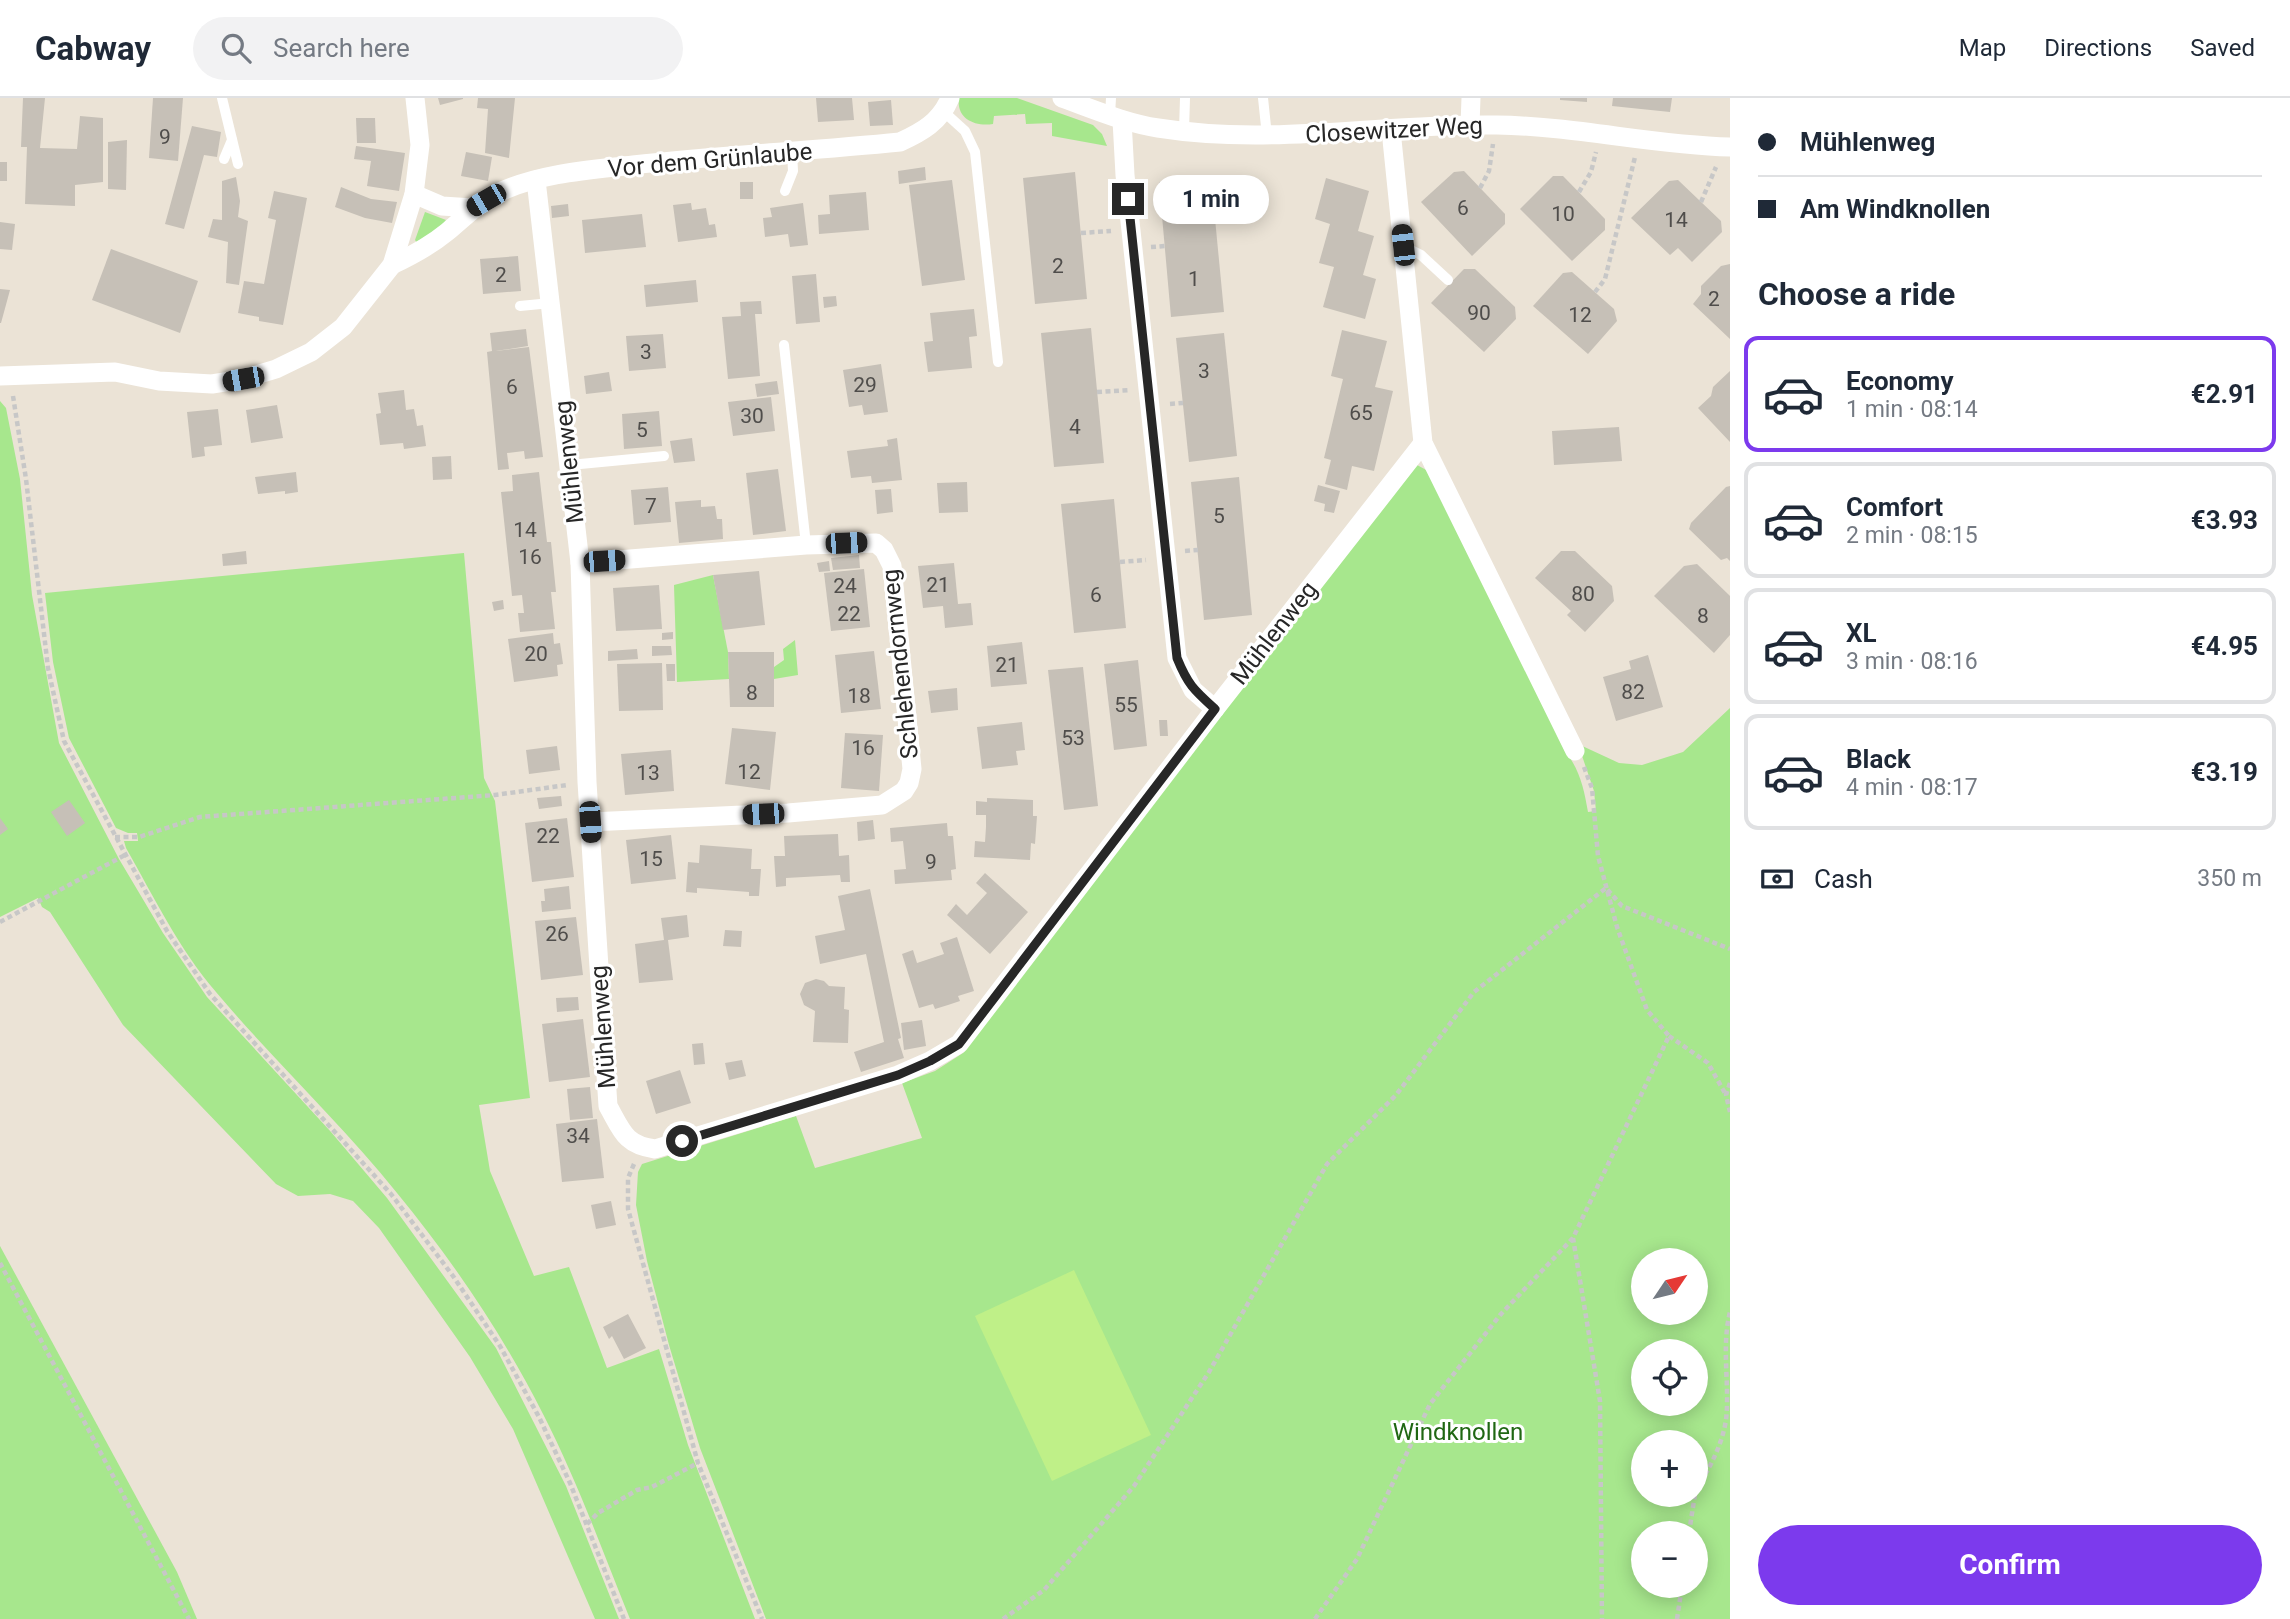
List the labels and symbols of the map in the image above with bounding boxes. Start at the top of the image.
street label: Closewitzer Weg [1305,111,1483,149]
house number: 9 [159,125,171,149]
street label: Vor dem Grünlaube [607,137,813,183]
callout: 1 min [1152,174,1268,224]
car [463,180,510,220]
route end [1112,183,1144,215]
house number: 6 [1457,196,1469,220]
house number: 10 [1551,202,1575,226]
house number: 14 [1664,208,1688,232]
car [1391,223,1416,267]
house number: 2 [1052,254,1064,278]
house number: 2 [495,263,507,287]
house number: 1 [1188,267,1200,291]
house number: 2 [1708,287,1720,311]
house number: 90 [1467,301,1491,325]
house number: 12 [1568,303,1592,327]
house number: 3 [640,340,652,364]
house number: 3 [1198,359,1210,383]
car [221,365,266,393]
house number: 29 [853,373,877,397]
house number: 6 [506,375,518,399]
street label: Mühlenweg [549,399,589,525]
house number: 65 [1349,401,1373,425]
house number: 30 [740,404,764,428]
house number: 4 [1069,415,1081,439]
house number: 5 [636,418,648,442]
house number: 7 [645,494,657,518]
house number: 5 [1213,504,1225,528]
house number: 14 [513,518,537,542]
car [825,532,868,554]
house number: 16 [518,545,542,569]
car [583,549,626,573]
street label: Schlehendornweg [876,568,924,760]
house number: 21 [926,573,950,597]
house number: 24 [833,574,857,598]
street label: Mühlenweg [1225,576,1323,690]
house number: 80 [1571,582,1595,606]
house number: 6 [1090,583,1102,607]
house number: 22 [837,602,861,626]
house number: 8 [1697,604,1709,628]
house number: 20 [524,642,548,666]
house number: 21 [995,653,1019,677]
house number: 82 [1621,680,1645,704]
house number: 8 [746,681,758,705]
house number: 18 [847,684,871,708]
house number: 55 [1114,693,1138,717]
house number: 53 [1061,726,1085,750]
house number: 16 [851,736,875,760]
house number: 12 [737,760,761,784]
house number: 13 [636,761,660,785]
car [579,800,602,844]
car [742,803,785,825]
house number: 22 [536,824,560,848]
house number: 15 [639,847,663,871]
house number: 9 [925,850,937,874]
house number: 26 [545,922,569,946]
street label: Mühlenweg [585,964,621,1090]
house number: 34 [566,1124,590,1148]
route start [666,1125,698,1157]
north arrow [1631,1248,1708,1325]
park label: Windknollen [1393,1418,1523,1446]

